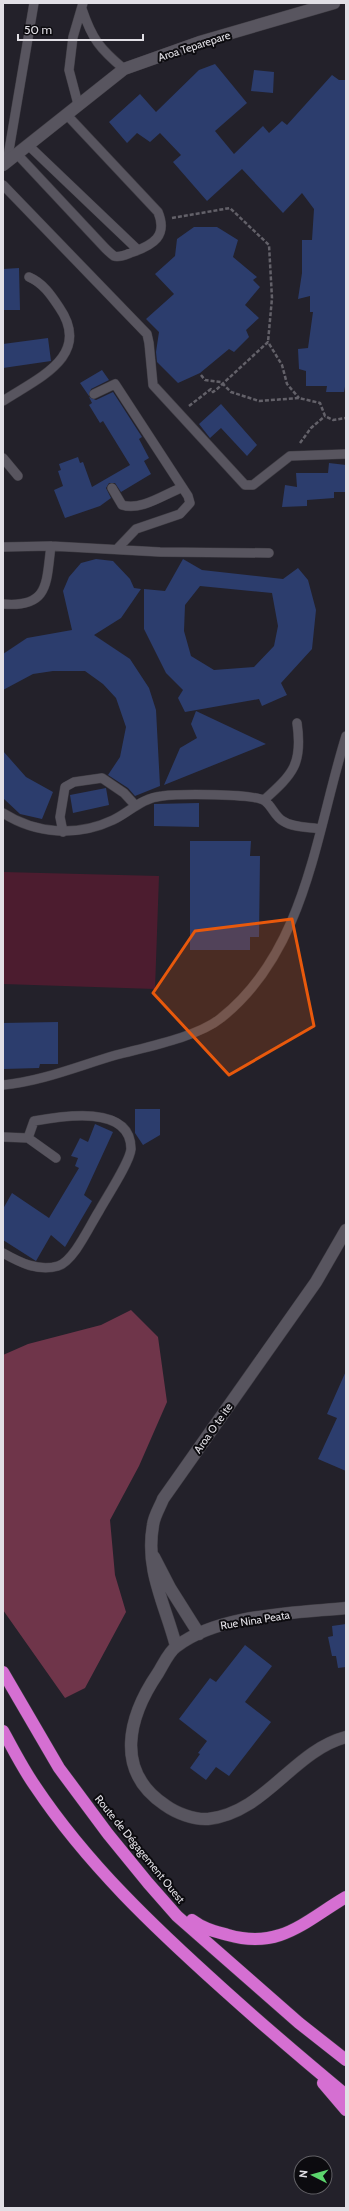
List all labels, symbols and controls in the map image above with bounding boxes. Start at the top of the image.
scale bar [18,16,143,42]
text: 50 m [24,22,52,37]
street label: Aroa Teparepare [156,28,232,64]
street label: Aroa O te ite [191,1400,236,1456]
street label: Rue Nina Peata [219,1607,291,1632]
street label: Route de Dégagement Ouest [92,1792,188,1906]
north arrow [293,2155,333,2195]
text: N [296,2169,310,2179]

